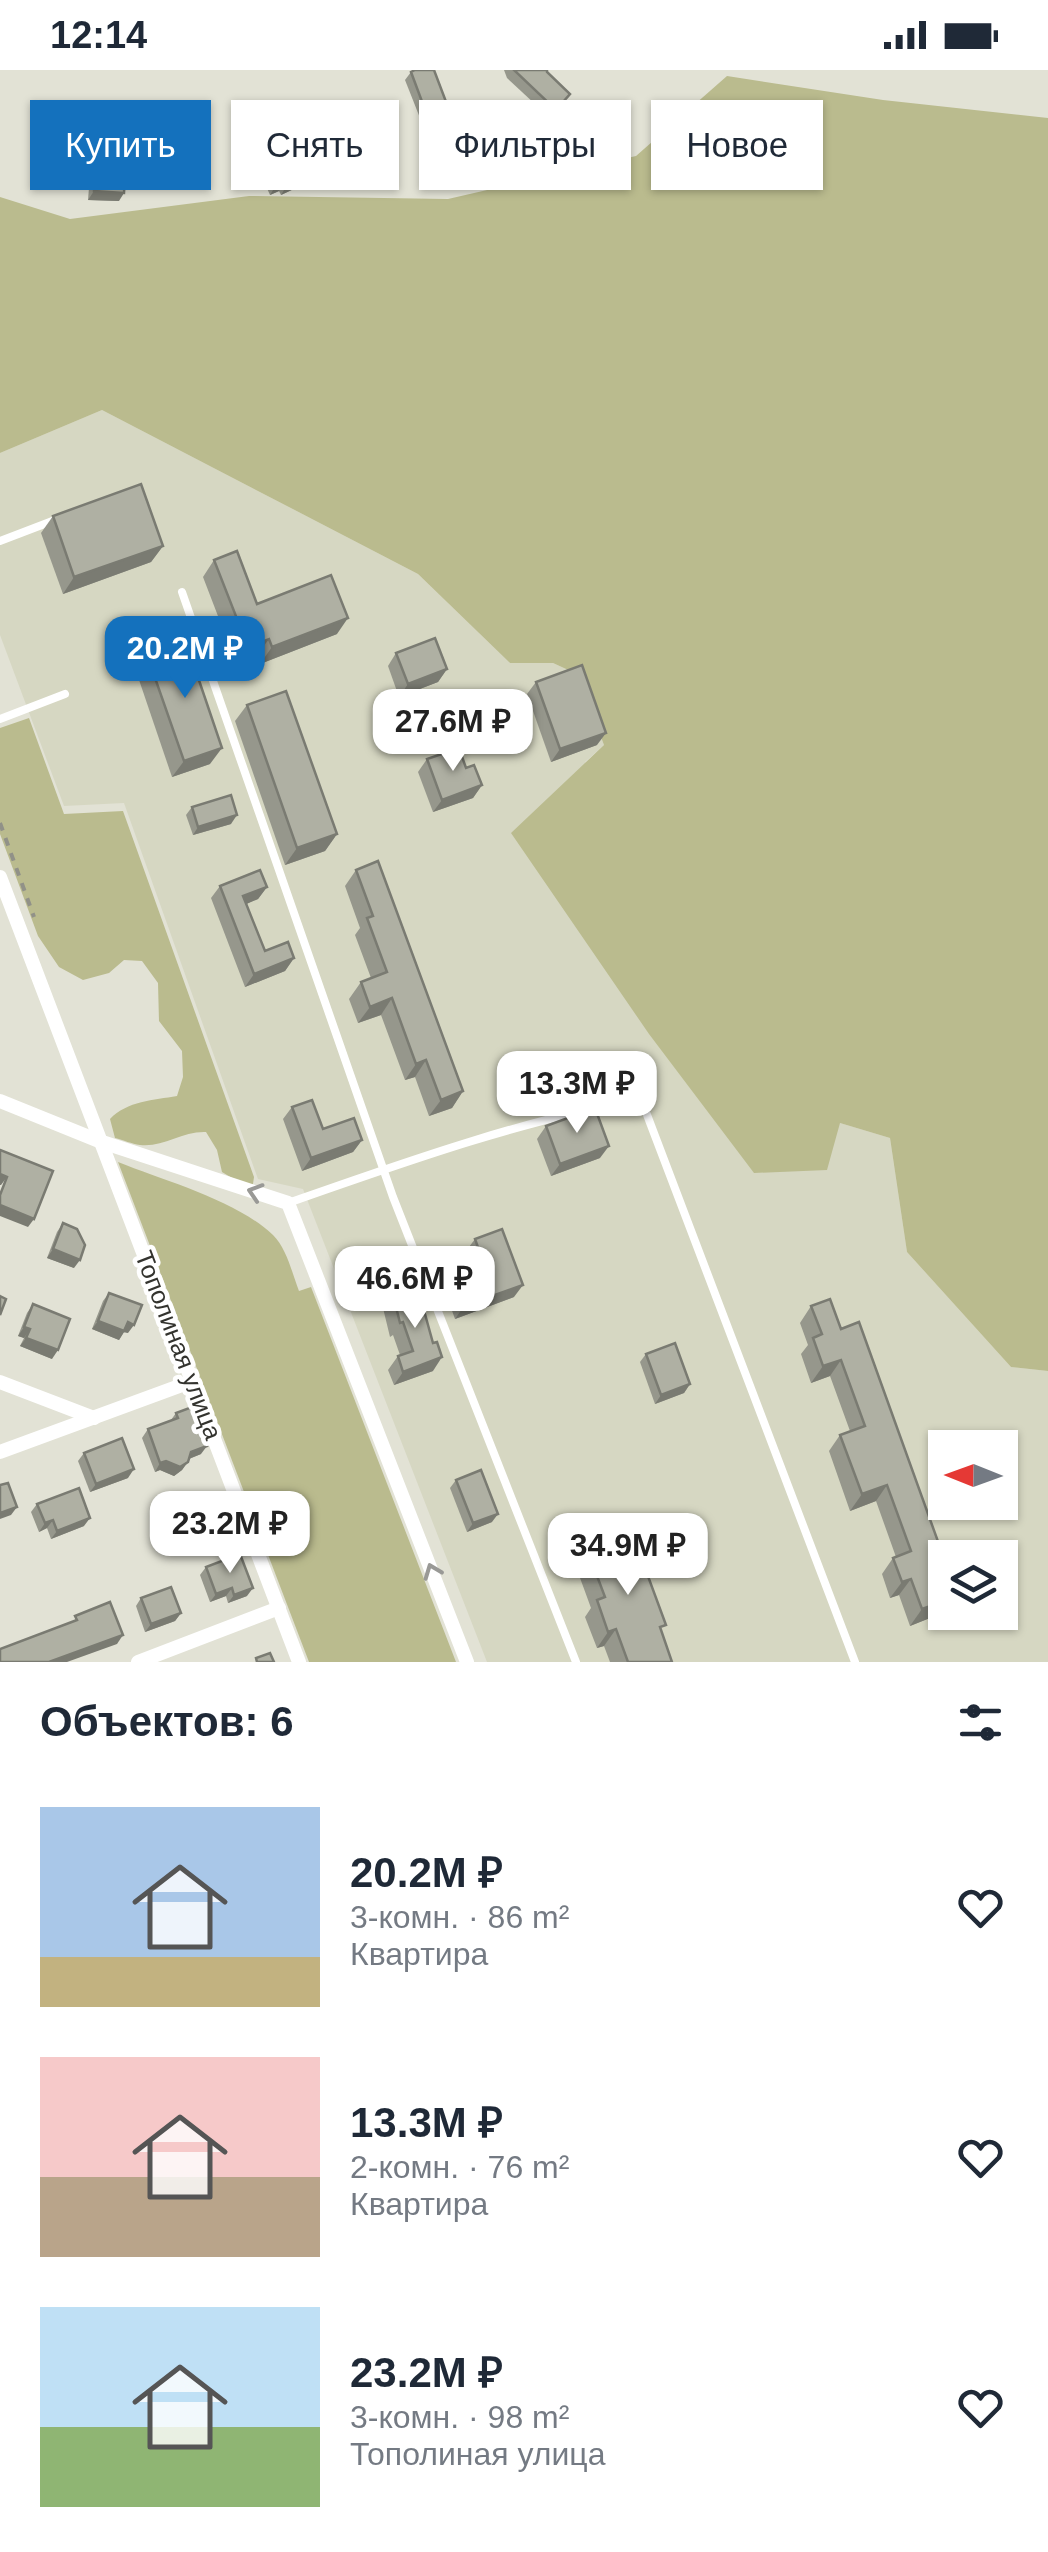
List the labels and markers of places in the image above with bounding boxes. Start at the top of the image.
pin: 20.2M ₽ [93,616,277,701]
pin: 27.6M ₽ [361,689,545,774]
pin: 13.3M ₽ [485,1051,669,1136]
pin: 46.6M ₽ [323,1246,507,1331]
pin: 23.2M ₽ [138,1491,322,1576]
pin: 34.9M ₽ [536,1513,720,1598]

